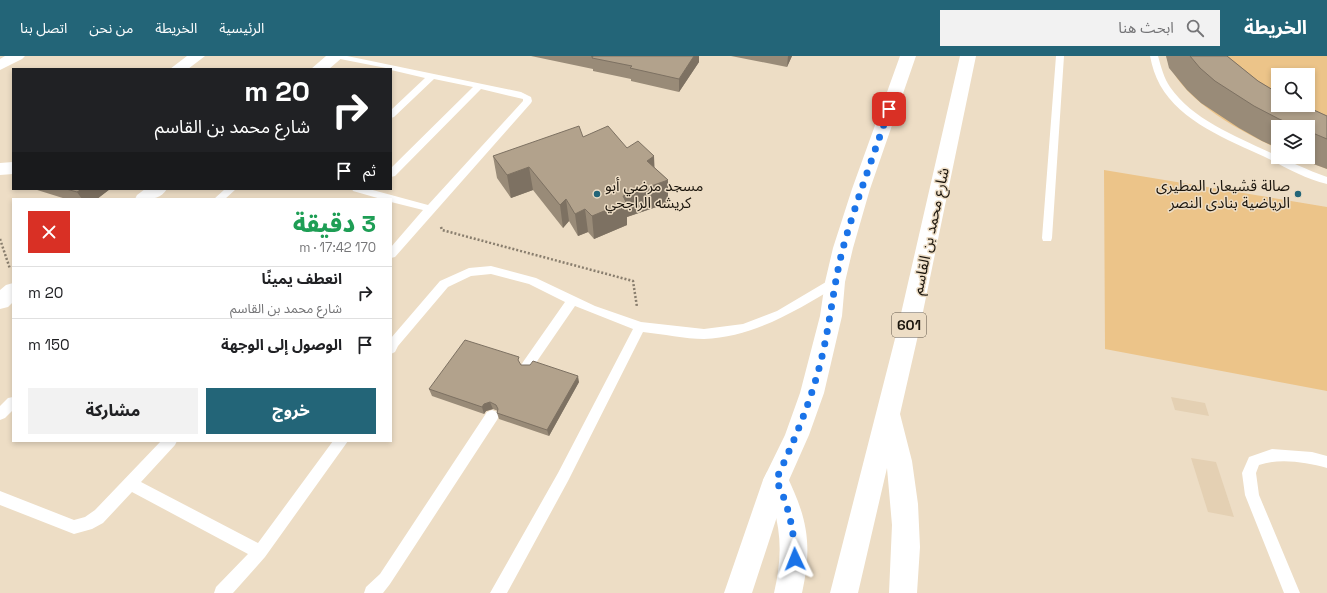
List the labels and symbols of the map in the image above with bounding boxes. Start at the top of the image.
pin [872,92,906,126]
street label: شارع محمد بن القاسم [907,166,956,297]
place label: مسجد مرضي أبو كريشه الراجحي [605,176,703,214]
place label: صالة قشيعان المطيرى الرياضية بنادى النصر [1156,176,1290,212]
marker: مسجد مرضي أبو كريشه الراجحي [592,189,602,199]
marker: صالة قشيعان المطيرى الرياضية بنادى النصر [1293,189,1303,199]
road number: 601 [892,313,926,337]
position arrow [774,538,816,580]

